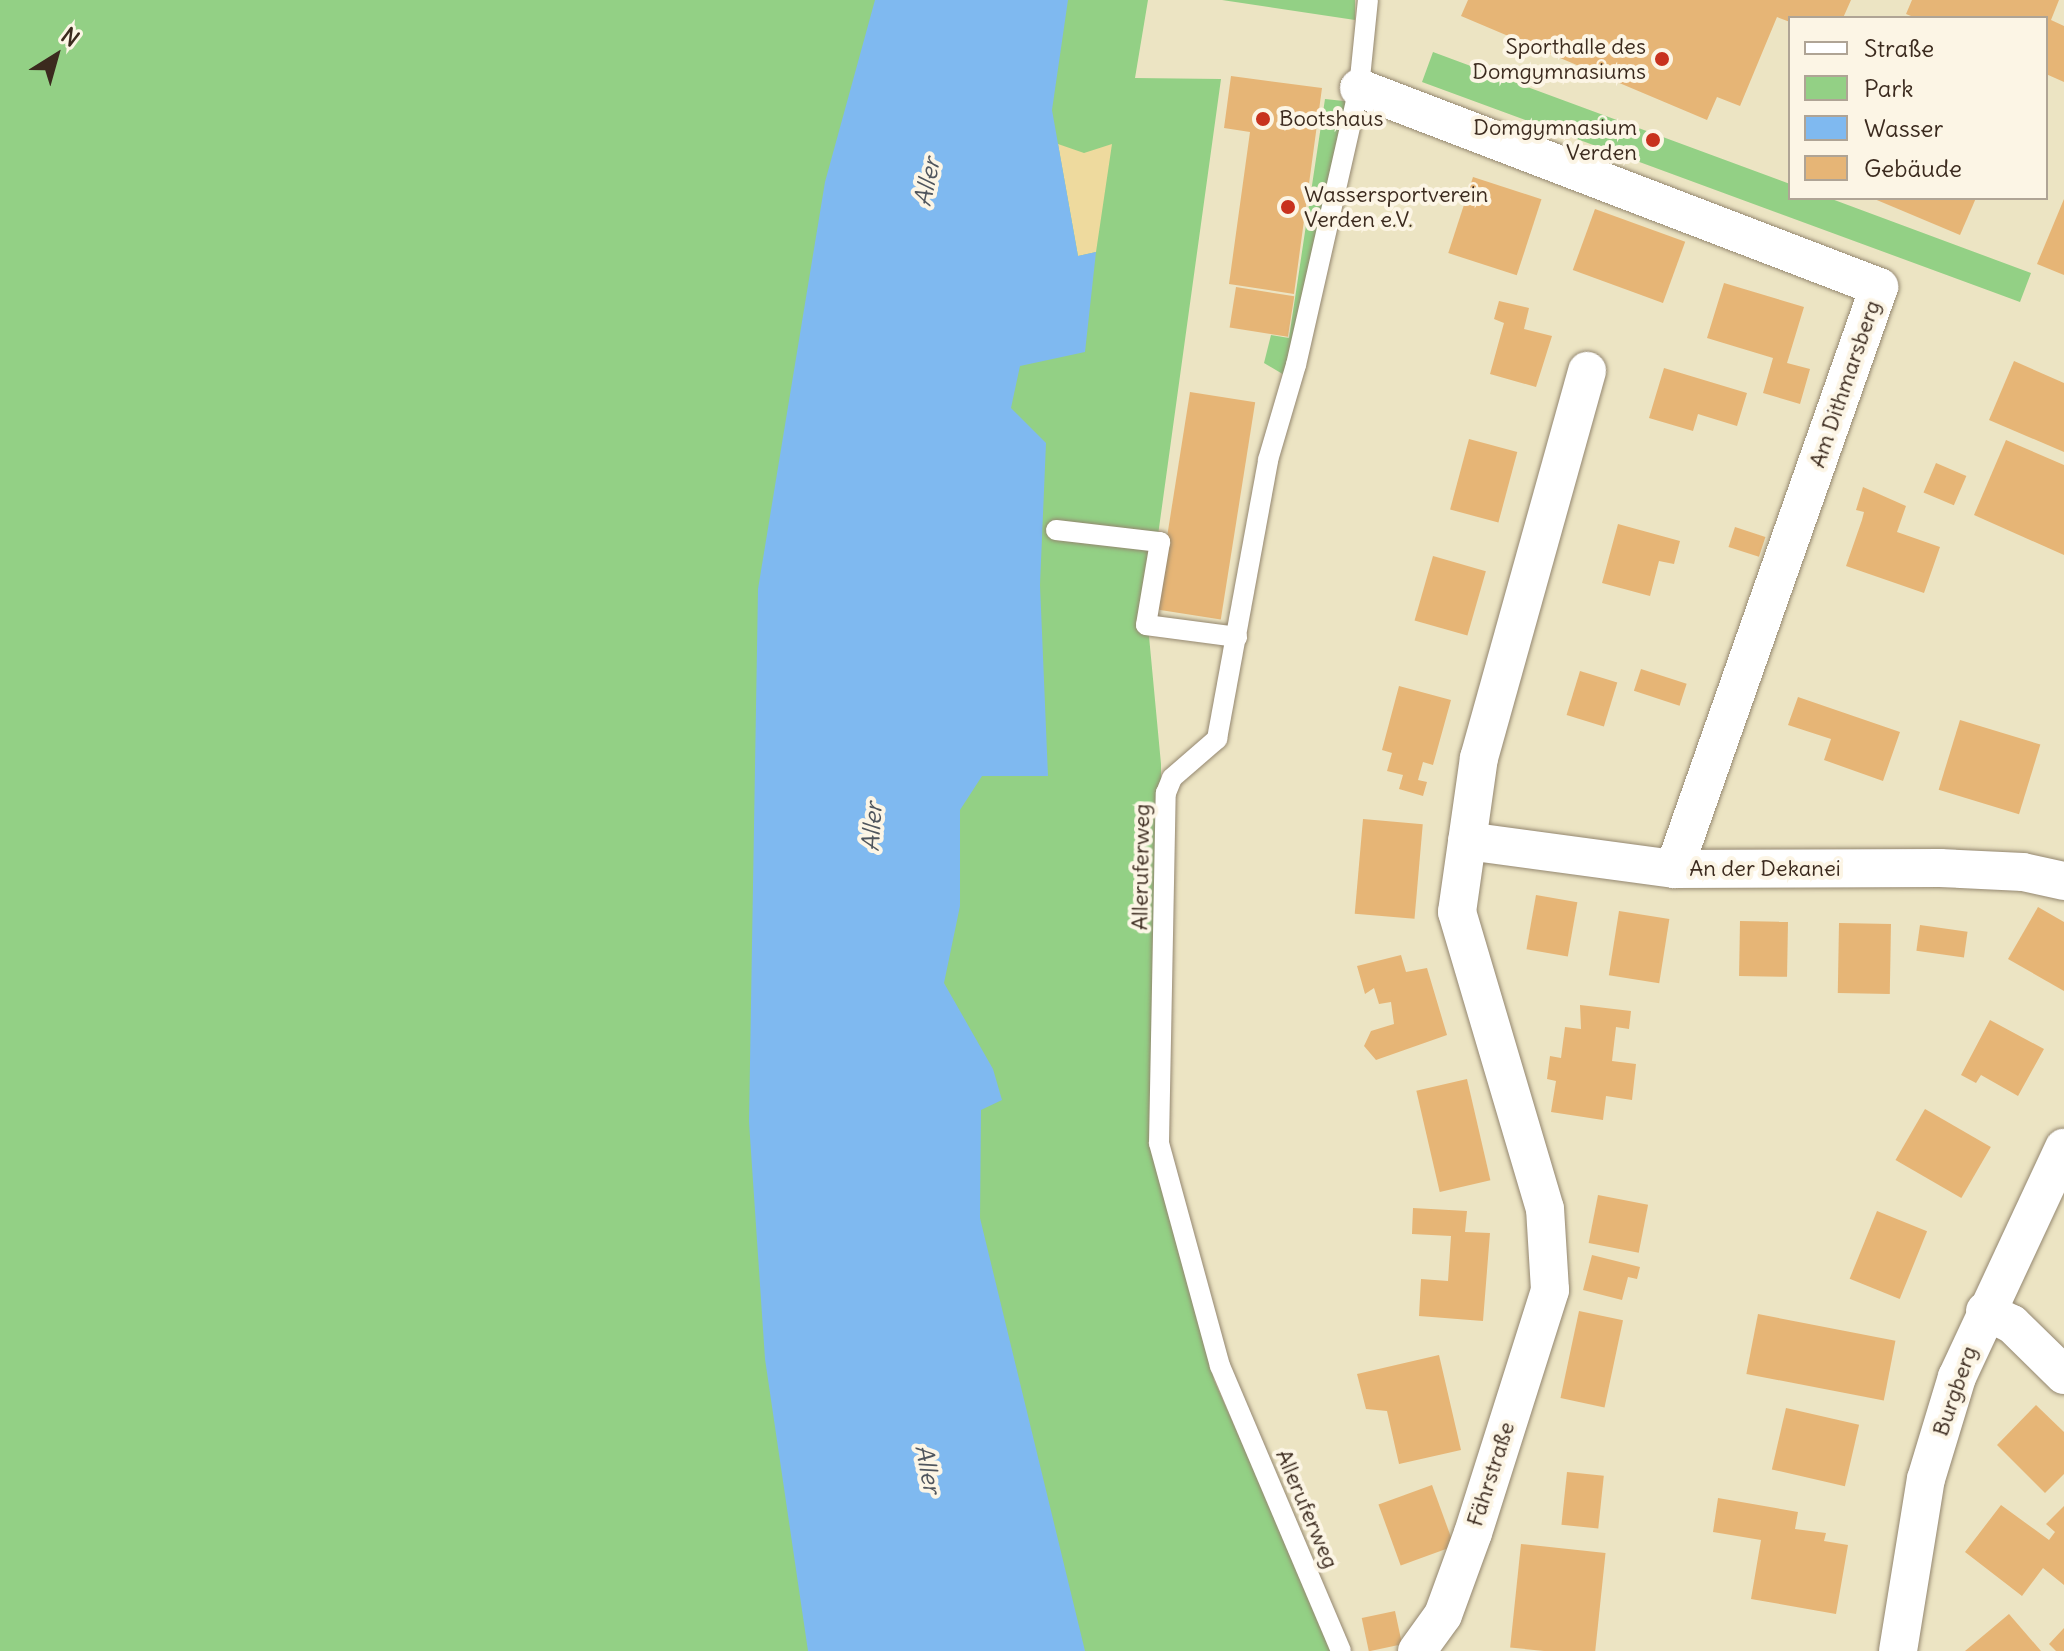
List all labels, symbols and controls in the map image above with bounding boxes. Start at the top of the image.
north arrow [16,16,96,96]
legend [1788,16,2048,200]
text: N [56,21,85,53]
place label: Sporthalle des Domgymnasiums [1472,33,1646,84]
text: Straße [1864,33,1934,63]
marker: Sporthalle des Domgymnasiums [1653,50,1671,68]
text: Park [1864,73,1914,103]
place label: Bootshaus [1279,106,1383,132]
marker: Bootshaus [1254,110,1272,128]
text: Wasser [1864,113,1943,143]
place label: Domgymnasium Verden [1473,114,1637,166]
marker: Domgymnasium Verden [1644,131,1662,149]
text: Gebäude [1864,153,1962,183]
water label: Aller [908,155,946,209]
place label: Wassersportverein Verden e.V. [1304,181,1488,232]
marker: Wassersportverein Verden e.V. [1279,198,1297,216]
street label: Am Dithmarsberg [1804,297,1886,471]
water label: Aller [856,802,888,852]
street label: Alleruferweg [1127,803,1155,931]
street label: An der Dekanei [1689,856,1841,882]
street label: Burgberg [1927,1343,1983,1439]
street label: Fährstraße [1462,1418,1520,1530]
water label: Aller [909,1442,947,1496]
street label: Alleruferweg [1270,1446,1344,1572]

